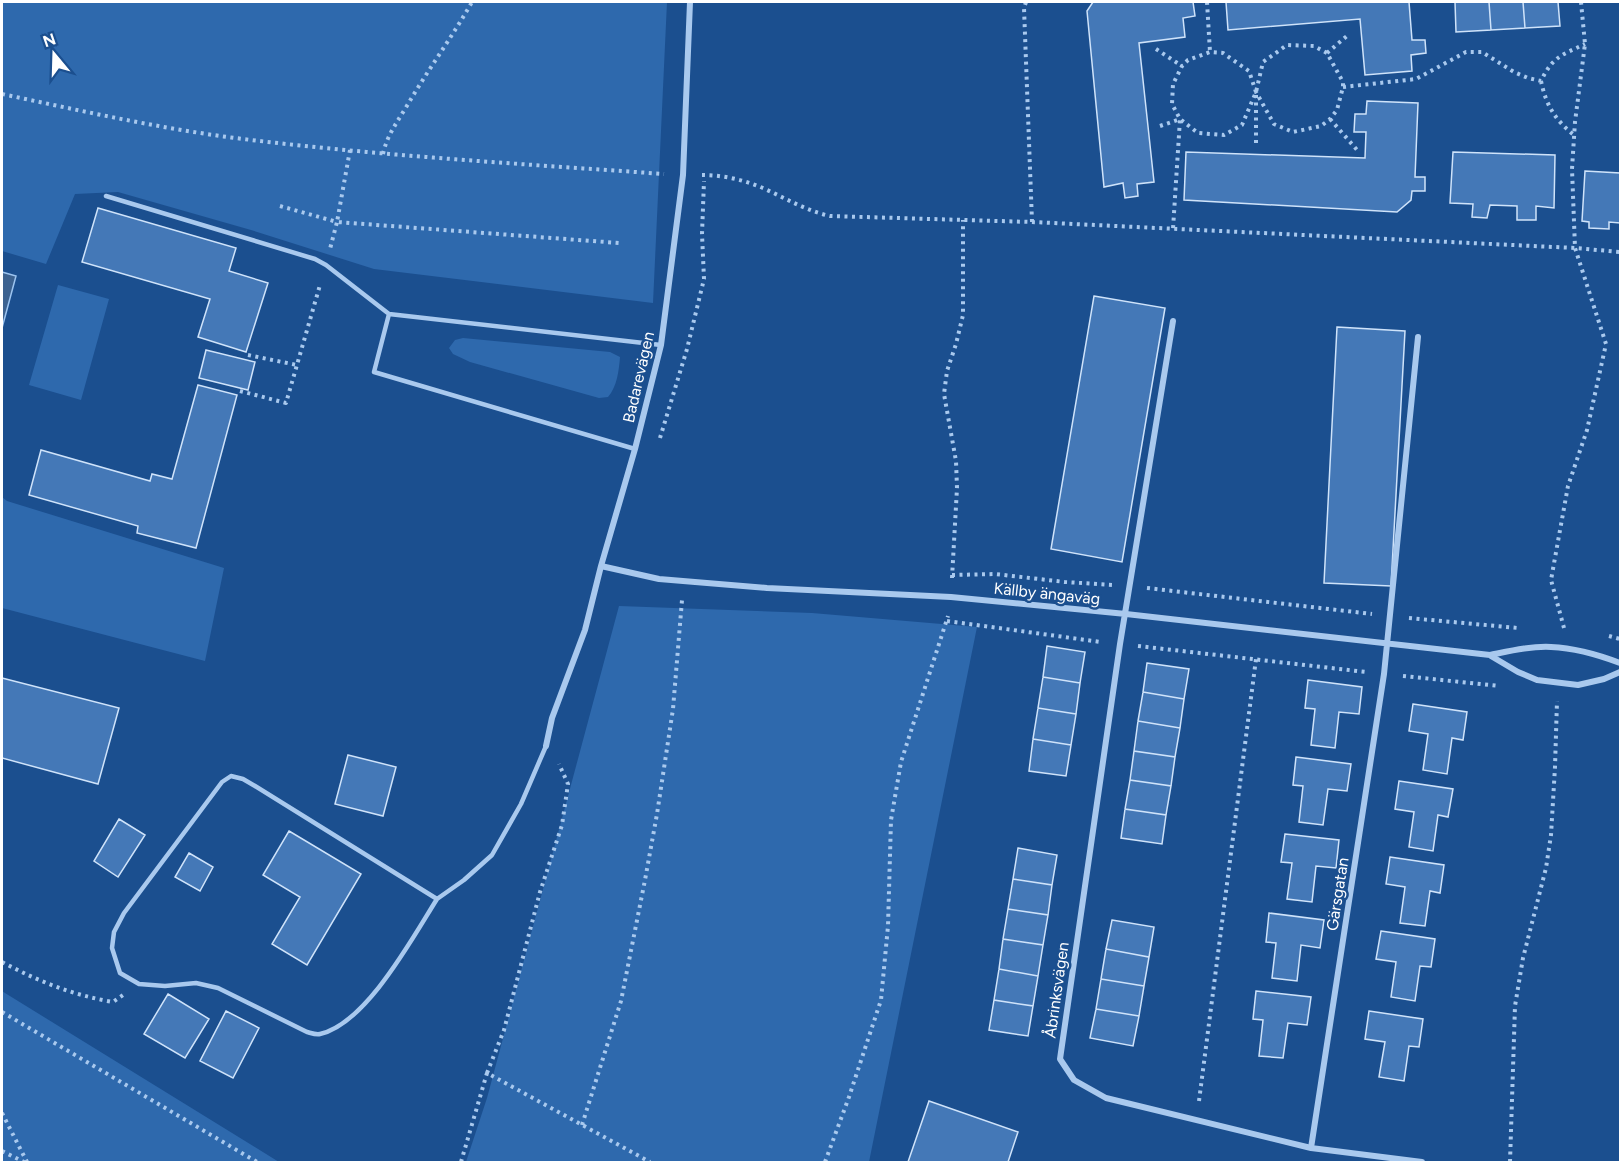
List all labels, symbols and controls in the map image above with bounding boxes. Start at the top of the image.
north arrow [24,24,84,84]
text: N [40,29,58,51]
street label: Badarevägen [619,330,658,425]
street label: Källby ängaväg [993,578,1101,609]
street label: Gärsgatan [1322,856,1353,932]
street label: Åbrinksvägen [1040,941,1073,1039]

